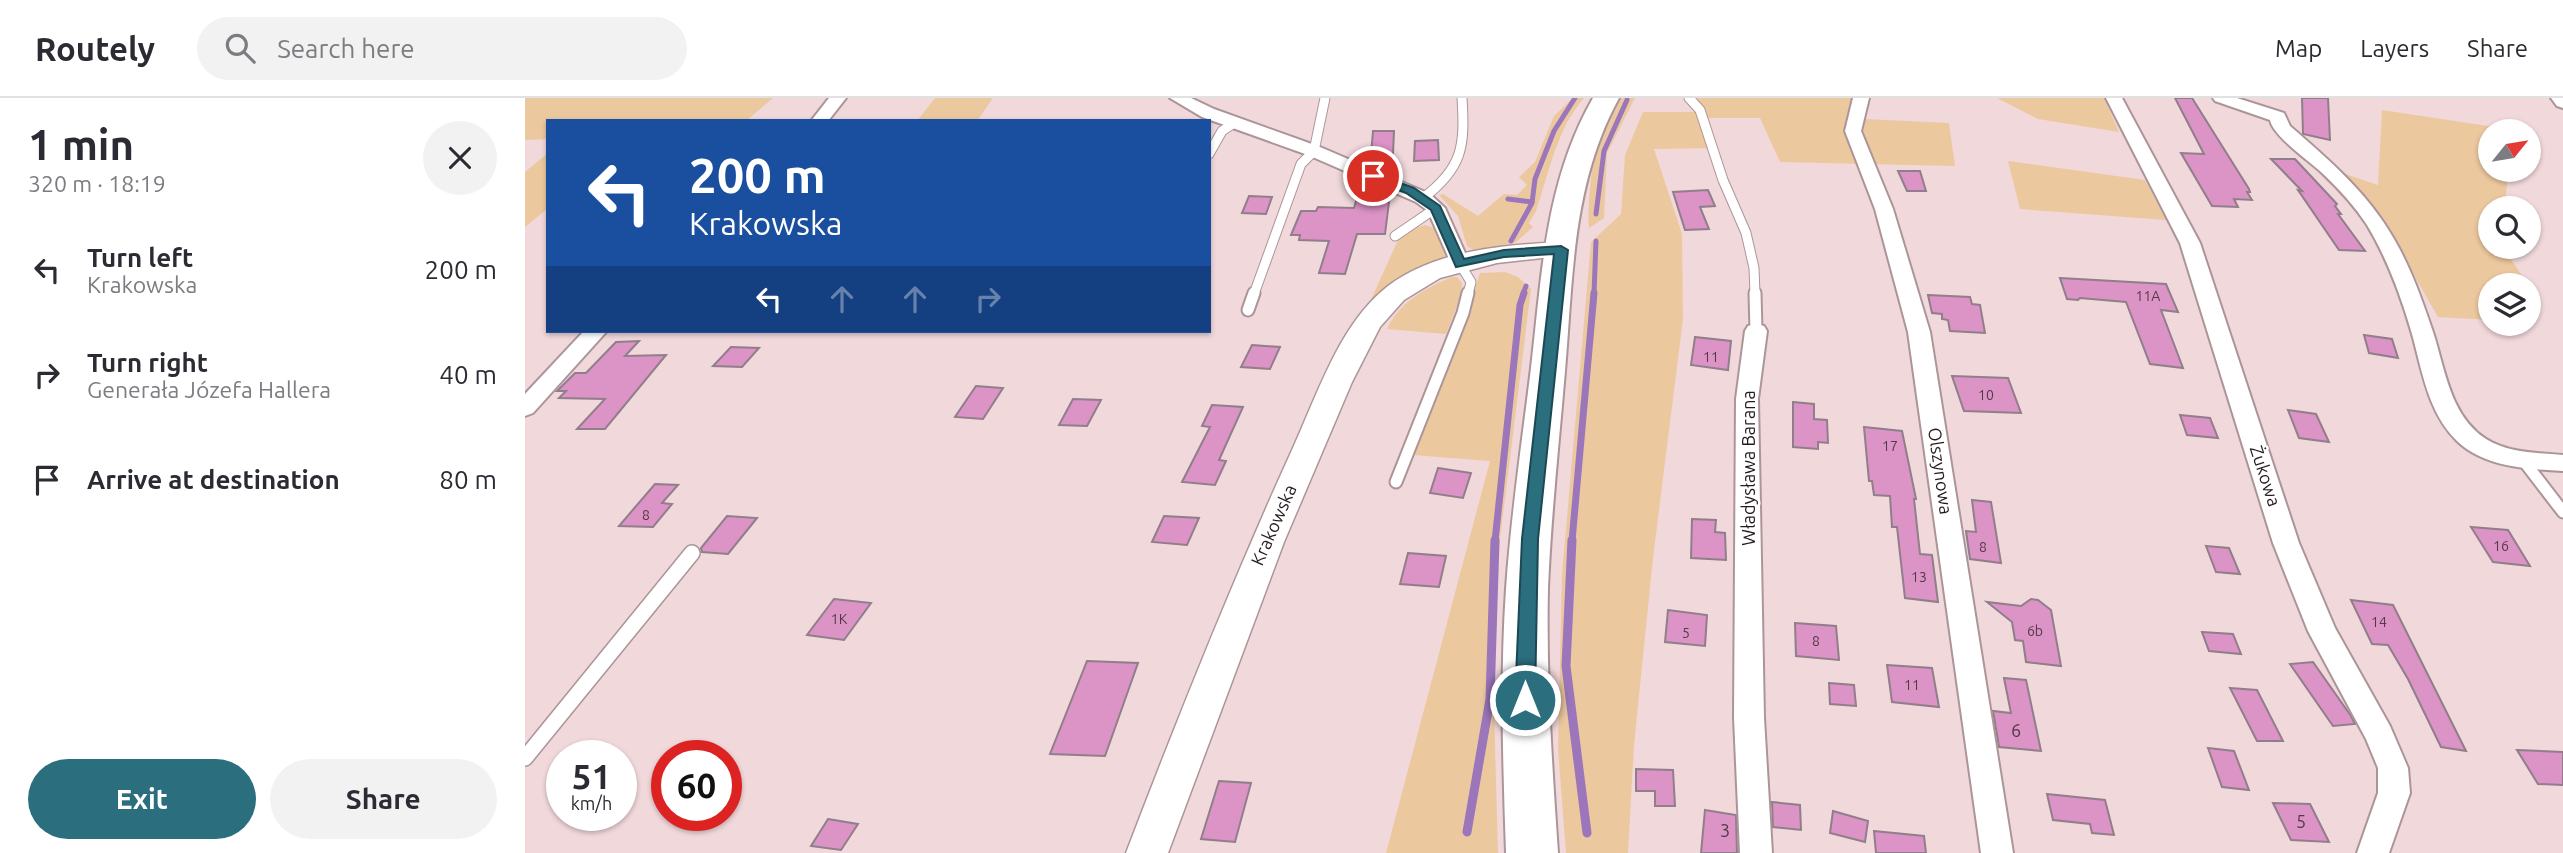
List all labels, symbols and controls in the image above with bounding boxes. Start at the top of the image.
search box [197,17,687,80]
icon: search [221,29,259,67]
text: Routely [35,30,155,67]
text: Search here [277,34,415,63]
text: Map [2275,35,2322,62]
text: Layers [2360,35,2429,62]
text: Share [2467,35,2528,62]
north arrow [2478,119,2541,182]
map controls [2478,119,2541,336]
text: 1 min [28,121,134,168]
button: close [423,121,497,195]
pin [1343,146,1403,206]
icon: left [574,147,665,238]
text: 200 m [689,147,826,202]
icon: arrive [1354,157,1392,195]
text: 320 m · 18:19 [28,171,166,196]
button: search [2478,196,2541,259]
text: Krakowska [689,205,843,241]
text: Turn left [87,243,193,272]
icon: left [28,251,66,289]
text: 200 m [425,255,497,284]
text: Krakowska [87,272,197,297]
button: layers [2478,273,2541,336]
icon: left [750,280,788,318]
icon: ahead [823,280,861,318]
icon: ahead [896,280,934,318]
icon: right [969,280,1007,318]
house number: 11A [2136,288,2160,304]
text: Turn right [87,348,208,377]
house number: 11 [1703,349,1719,365]
icon: right [28,356,66,394]
text: 40 m [439,360,497,389]
text: Generała Józefa Hallera [87,377,331,402]
house number: 10 [1978,387,1994,403]
street label: Władysława Barana [1738,390,1758,546]
street label: Olszynowa [1925,426,1957,516]
house number: 17 [1882,438,1898,454]
street label: Żukowa [2247,443,2285,509]
icon: arrive [28,461,66,499]
text: Arrive at destination [87,465,340,494]
text: 80 m [439,465,497,494]
street label: Krakowska [1246,481,1300,568]
house number: 8 [642,507,650,523]
house number: 16 [2493,538,2509,554]
house number: 8 [1979,539,1987,555]
house number: 13 [1911,569,1927,585]
house number: 1K [831,611,848,627]
house number: 14 [2371,614,2387,630]
house number: 6b [2027,623,2043,639]
house number: 5 [1682,625,1690,641]
house number: 8 [1812,633,1820,649]
position arrow [1488,663,1562,737]
house number: 11 [1904,677,1920,693]
house number: 6 [2011,720,2021,740]
speed limit sign: 60 [651,740,742,831]
text: 51 [572,756,611,796]
button: Exit [28,759,256,839]
button: Share [270,759,497,839]
text: km/h [571,793,612,813]
house number: 5 [2296,811,2306,831]
house number: 3 [1720,820,1730,840]

